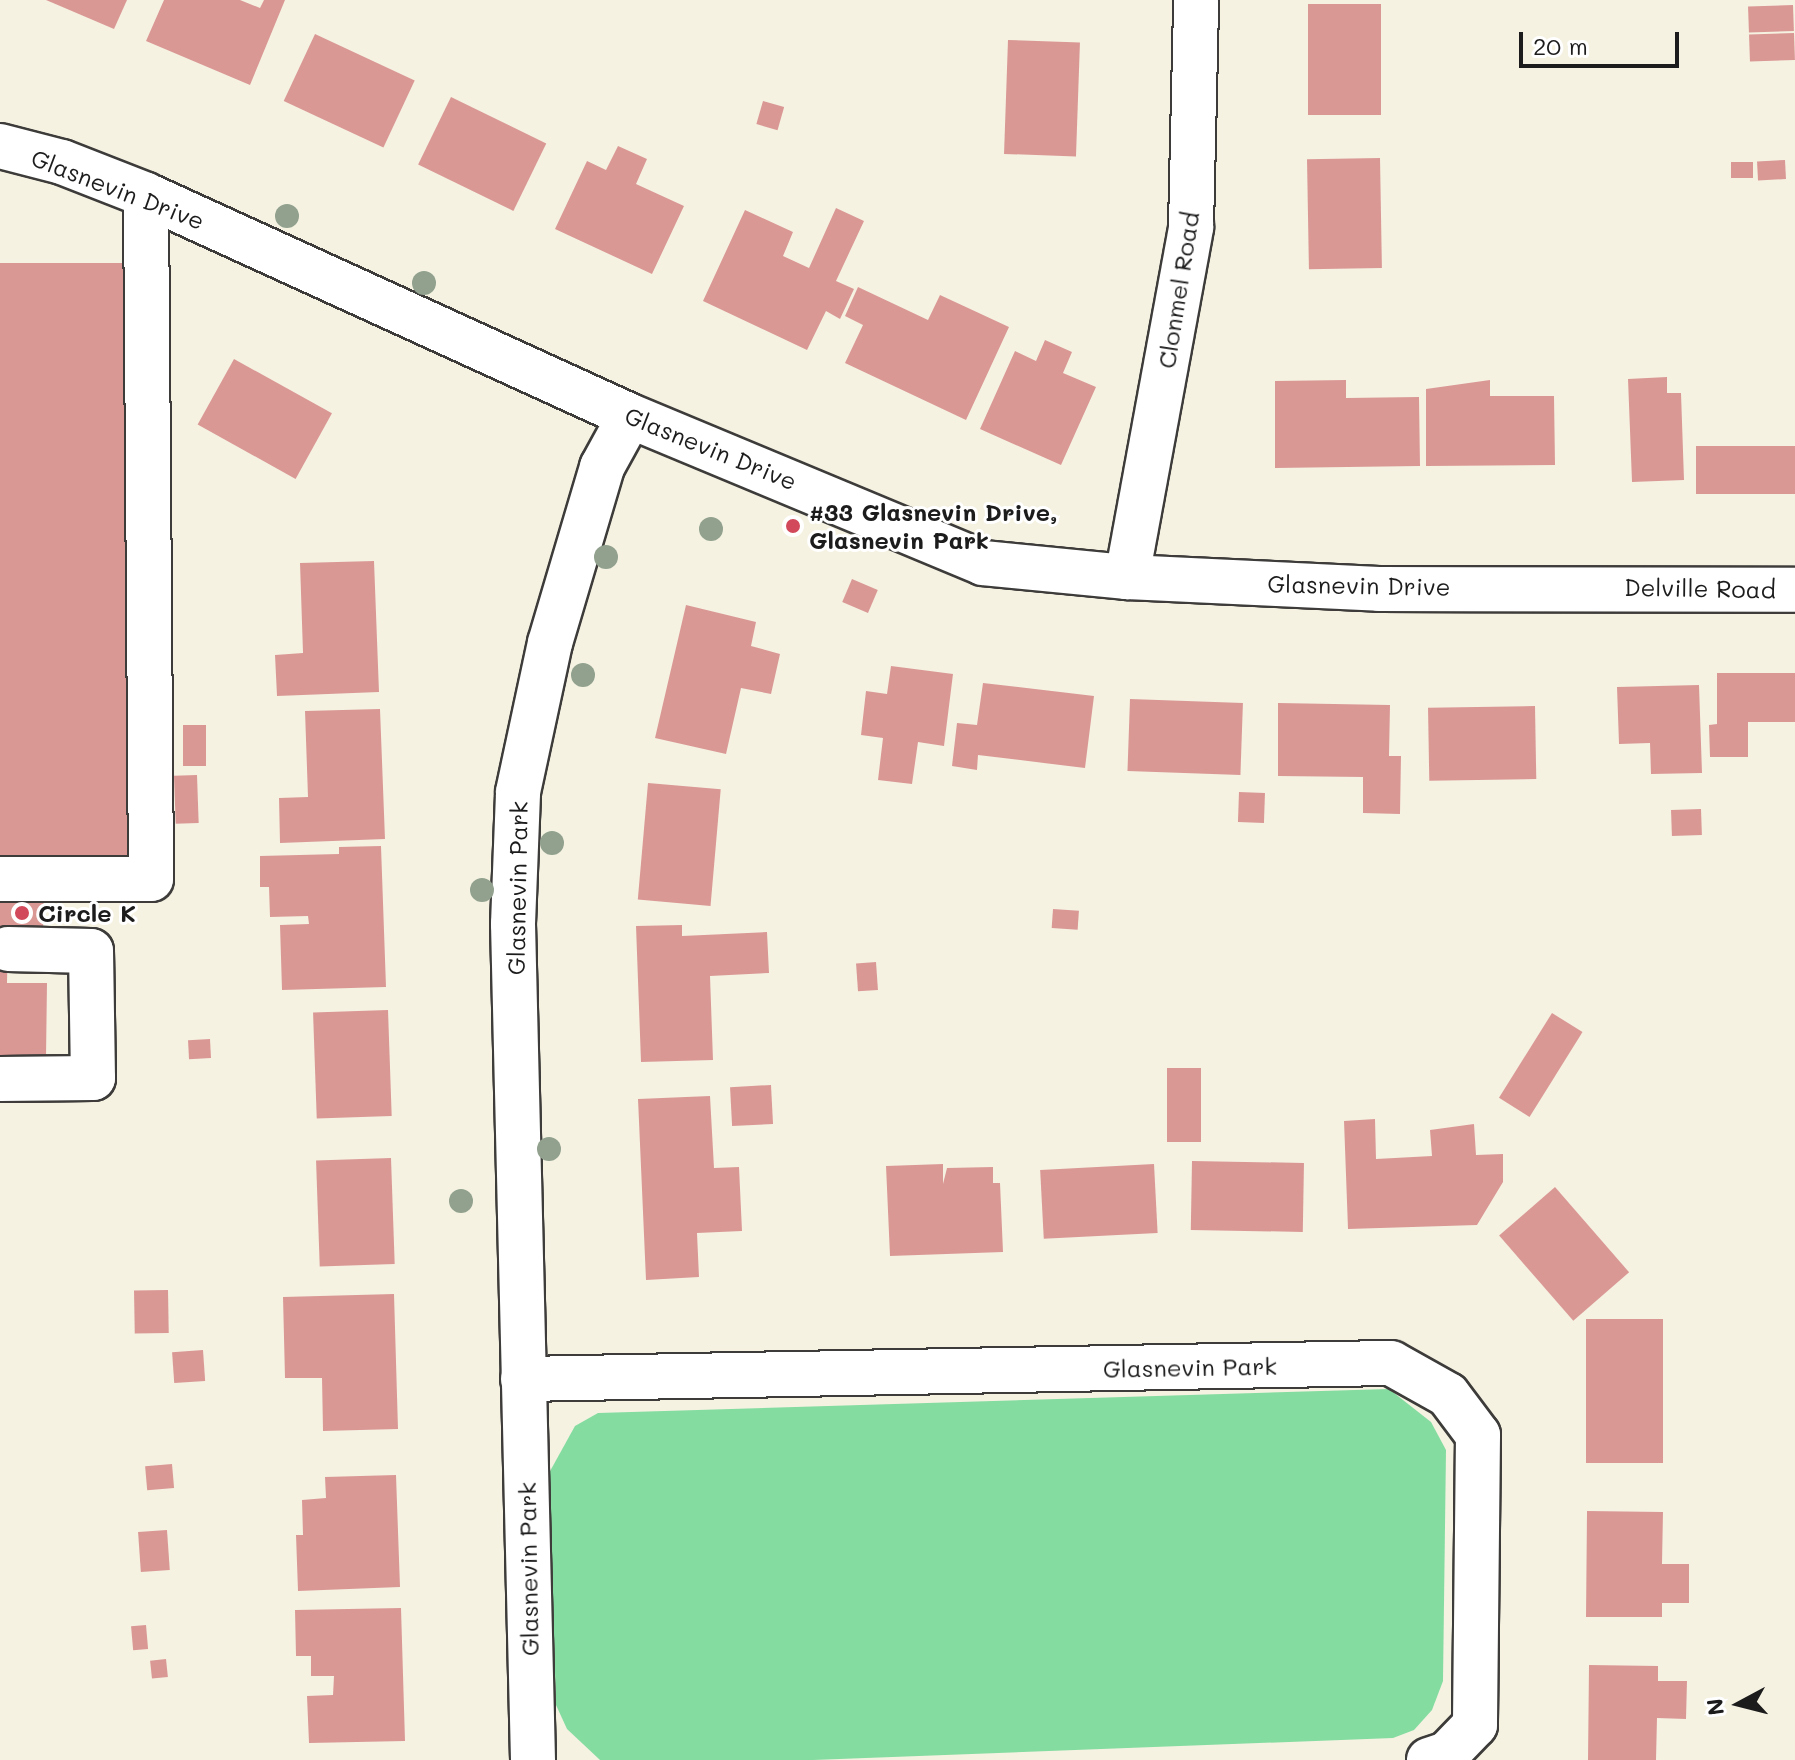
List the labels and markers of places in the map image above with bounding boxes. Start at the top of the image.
place label: #33 Glasnevin Drive, Glasnevin Park [809,498,1057,554]
marker: #33 Glasnevin Drive, Glasnevin Park [784,517,802,535]
place label: Circle K [38,899,136,927]
marker: Circle K [13,904,31,922]

